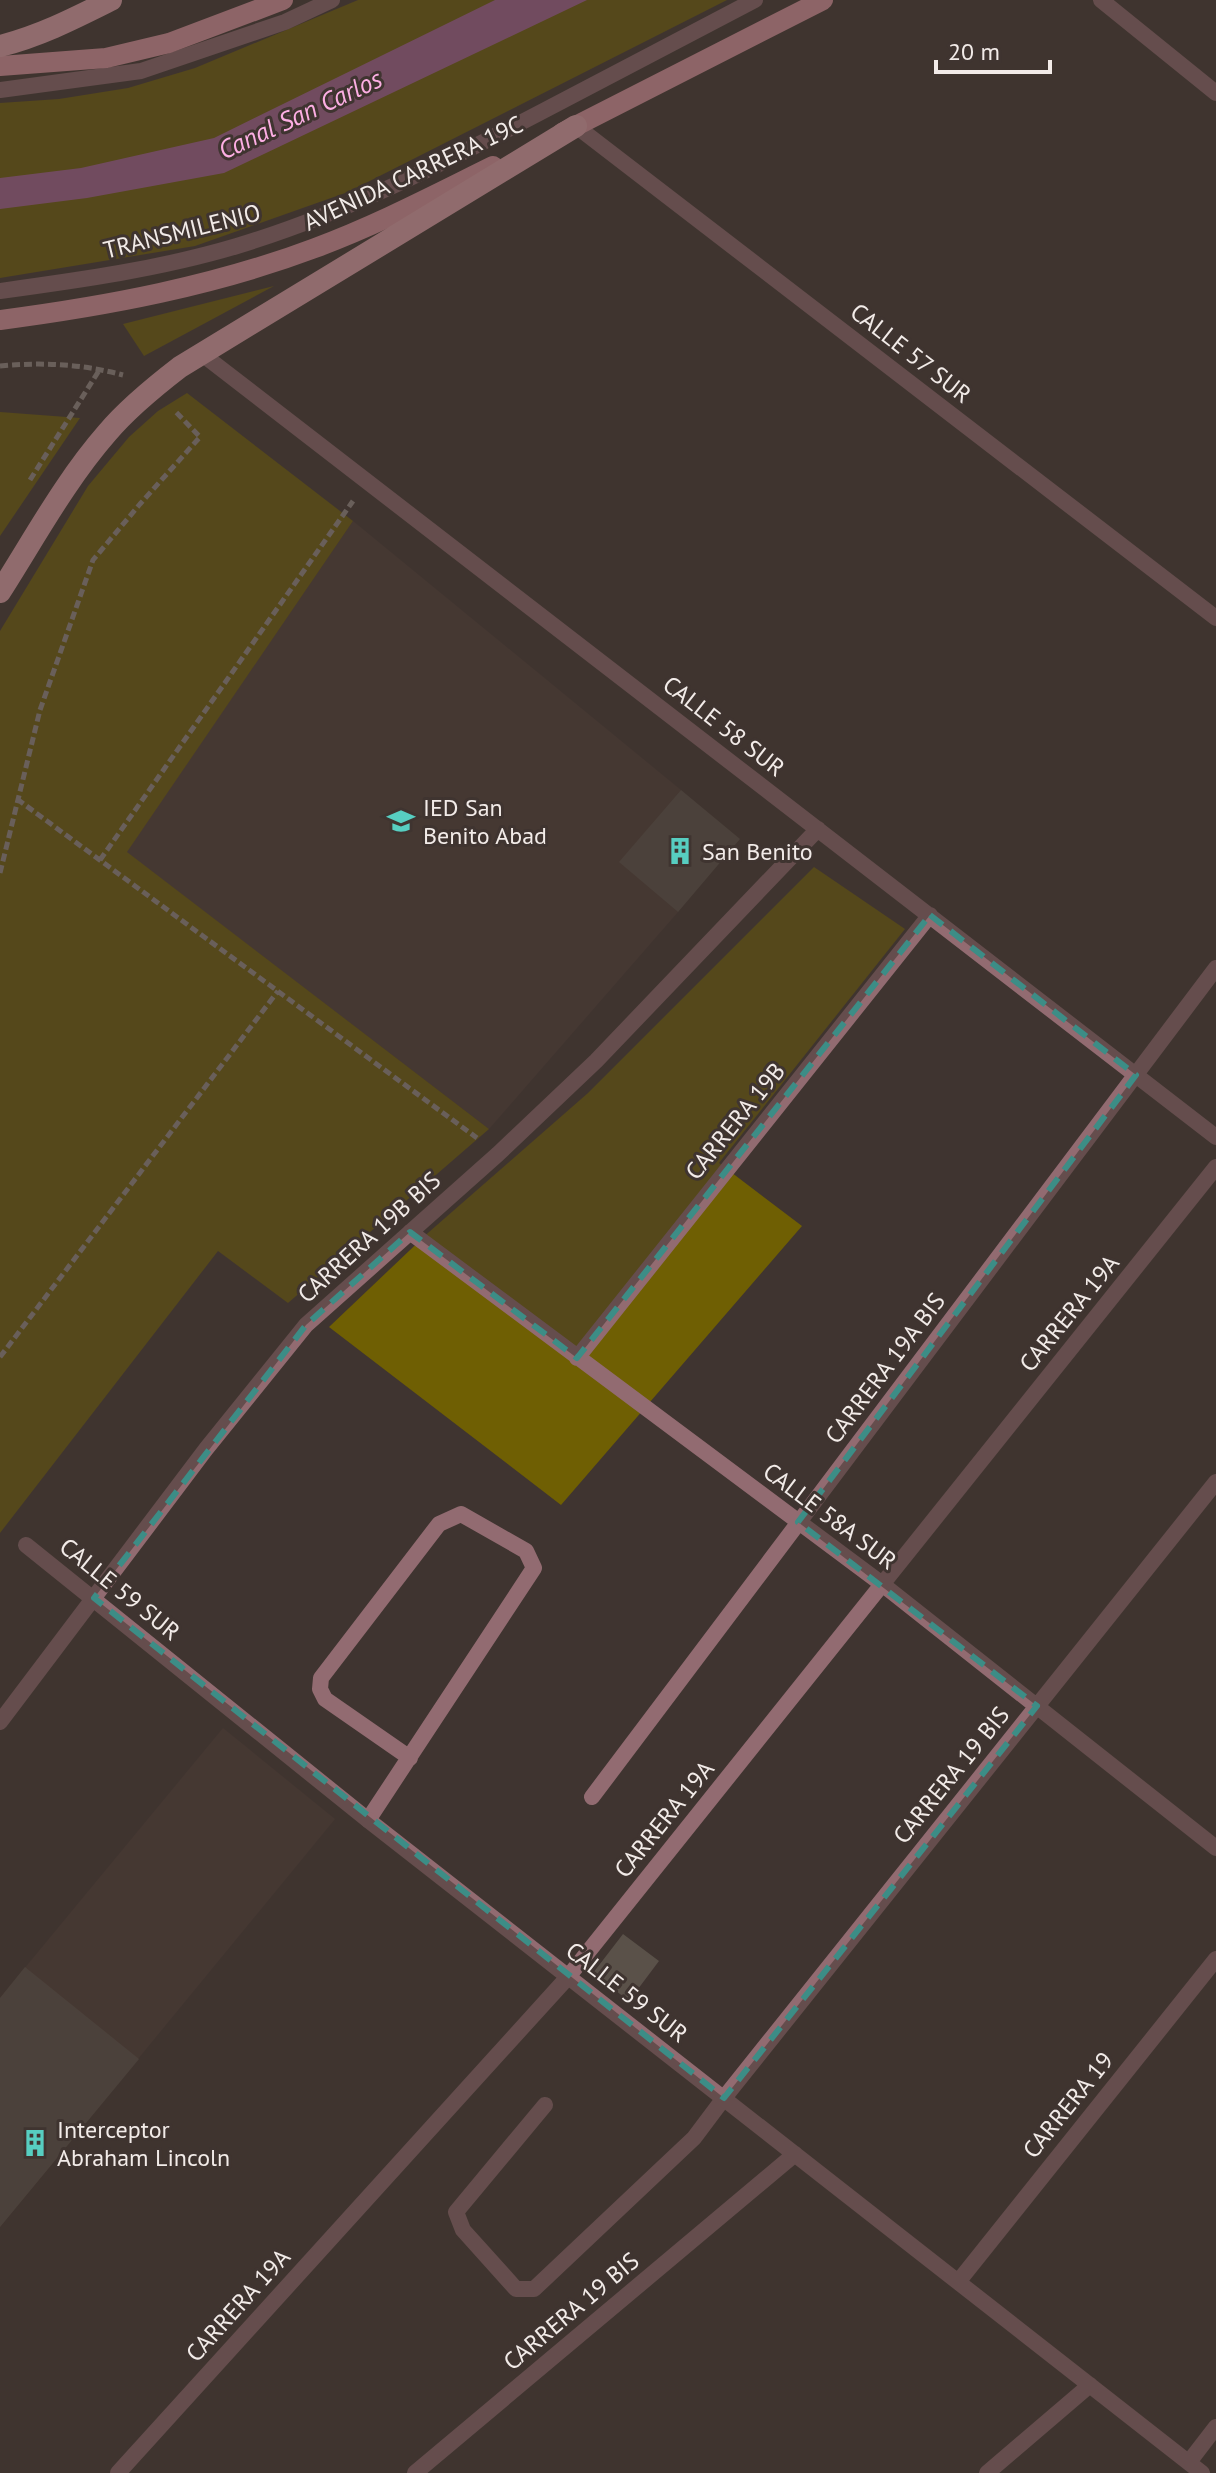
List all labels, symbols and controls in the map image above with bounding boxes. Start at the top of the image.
scale bar [936,24,1050,74]
text: 20 m [948,36,1000,67]
water label: Canal San Carlos [213,61,388,166]
street label: AVENIDA CARRERA 19C [298,109,528,237]
street label: TRANSMILENIO [100,197,264,265]
street label: CALLE 57 SUR [844,296,978,410]
street label: CALLE 58 SUR [657,669,791,783]
place label: IED San Benito Abad [423,792,547,851]
school or university icon: IED San Benito Abad [386,806,416,836]
building icon: San Benito [665,836,695,866]
place label: San Benito [702,836,813,867]
street label: CARRERA 19B [678,1056,792,1186]
street label: CARRERA 19B BIS [291,1165,447,1309]
street label: CARRERA 19A [1012,1248,1126,1378]
street label: CARRERA 19A BIS [818,1286,952,1450]
street label: CALLE 58A SUR [757,1456,903,1576]
street label: CALLE 59 SUR [53,1531,187,1647]
street label: CARRERA 19 BIS [886,1700,1016,1850]
street label: CARRERA 19A [607,1754,721,1884]
street label: CALLE 59 SUR [560,1935,694,2049]
street label: CARRERA 19 [1016,2046,1120,2164]
place label: Interceptor Abraham Lincoln [57,2114,230,2173]
building icon: Interceptor Abraham Lincoln [20,2128,50,2158]
street label: CARRERA 19A [179,2242,297,2368]
street label: CARRERA 19 BIS [497,2245,645,2377]

